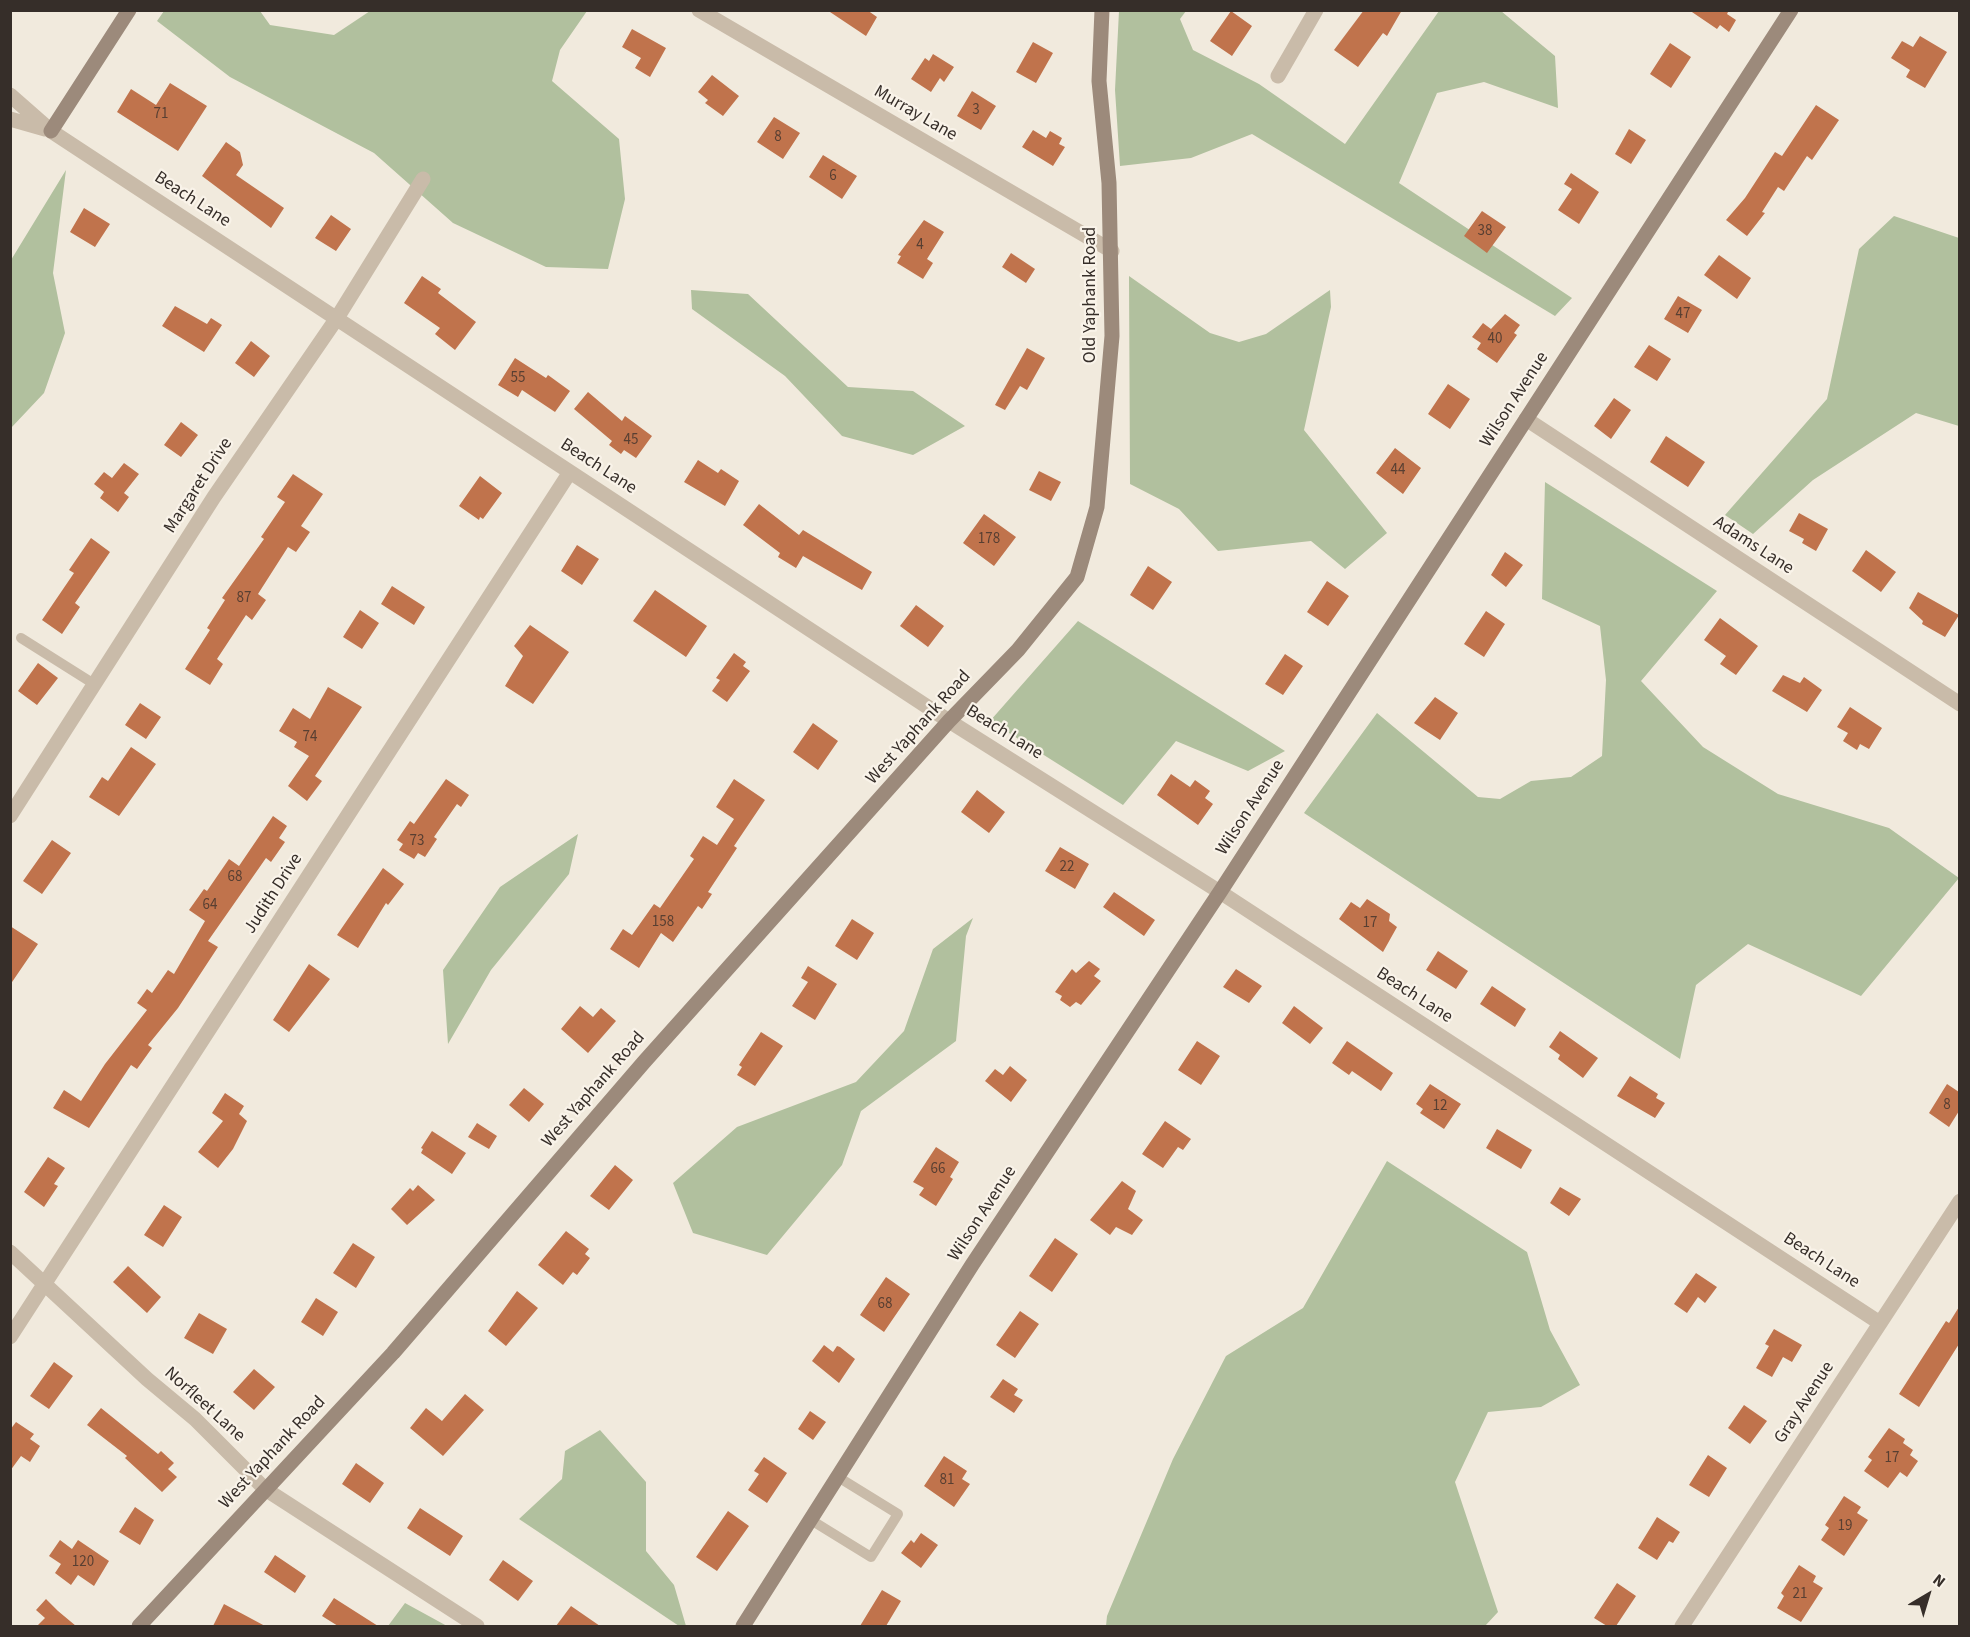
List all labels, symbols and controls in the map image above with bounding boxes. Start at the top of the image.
street label: Murray Lane [869,81,961,147]
house number: 3 [972,102,980,120]
house number: 71 [154,106,168,124]
house number: 8 [774,129,782,147]
street label: Beach Lane [150,167,234,233]
house number: 6 [829,168,837,186]
house number: 38 [1478,223,1492,241]
street label: Old Yaphank Road [1080,227,1102,363]
house number: 4 [916,237,924,255]
house number: 47 [1676,306,1690,324]
house number: 40 [1488,331,1502,349]
street label: Wilson Avenue [1476,348,1554,452]
house number: 55 [511,370,525,388]
house number: 45 [624,432,638,450]
street label: Margaret Drive [160,434,238,538]
street label: Beach Lane [556,434,640,500]
house number: 44 [1391,462,1405,480]
street label: Adams Lane [1709,512,1797,580]
house number: 178 [978,531,1000,549]
house number: 87 [237,590,251,608]
street label: West Yaphank Road [862,666,976,790]
street label: Beach Lane [962,701,1046,765]
house number: 74 [303,729,317,747]
street label: Wilson Avenue [1212,756,1290,860]
house number: 73 [410,833,424,851]
street label: Judith Drive [240,850,308,938]
house number: 22 [1060,859,1074,877]
house number: 68 [228,869,242,887]
house number: 64 [203,897,217,915]
house number: 158 [652,914,674,932]
house number: 17 [1363,915,1377,933]
street label: Beach Lane [1372,963,1456,1029]
street label: West Yaphank Road [538,1028,650,1152]
house number: 8 [1943,1097,1951,1115]
house number: 12 [1433,1098,1447,1116]
house number: 66 [931,1161,945,1179]
street label: Wilson Avenue [944,1162,1022,1266]
street label: Beach Lane [1779,1228,1863,1294]
house number: 68 [878,1296,892,1314]
street label: Gray Avenue [1770,1358,1840,1448]
street label: Norfleet Lane [159,1363,249,1447]
street label: West Yaphank Road [215,1392,331,1514]
house number: 17 [1885,1450,1899,1468]
house number: 81 [940,1472,954,1490]
house number: 19 [1838,1518,1852,1536]
house number: 120 [72,1554,94,1572]
north arrow [1898,1565,1958,1625]
text: N [1928,1569,1950,1593]
house number: 21 [1793,1586,1807,1604]

